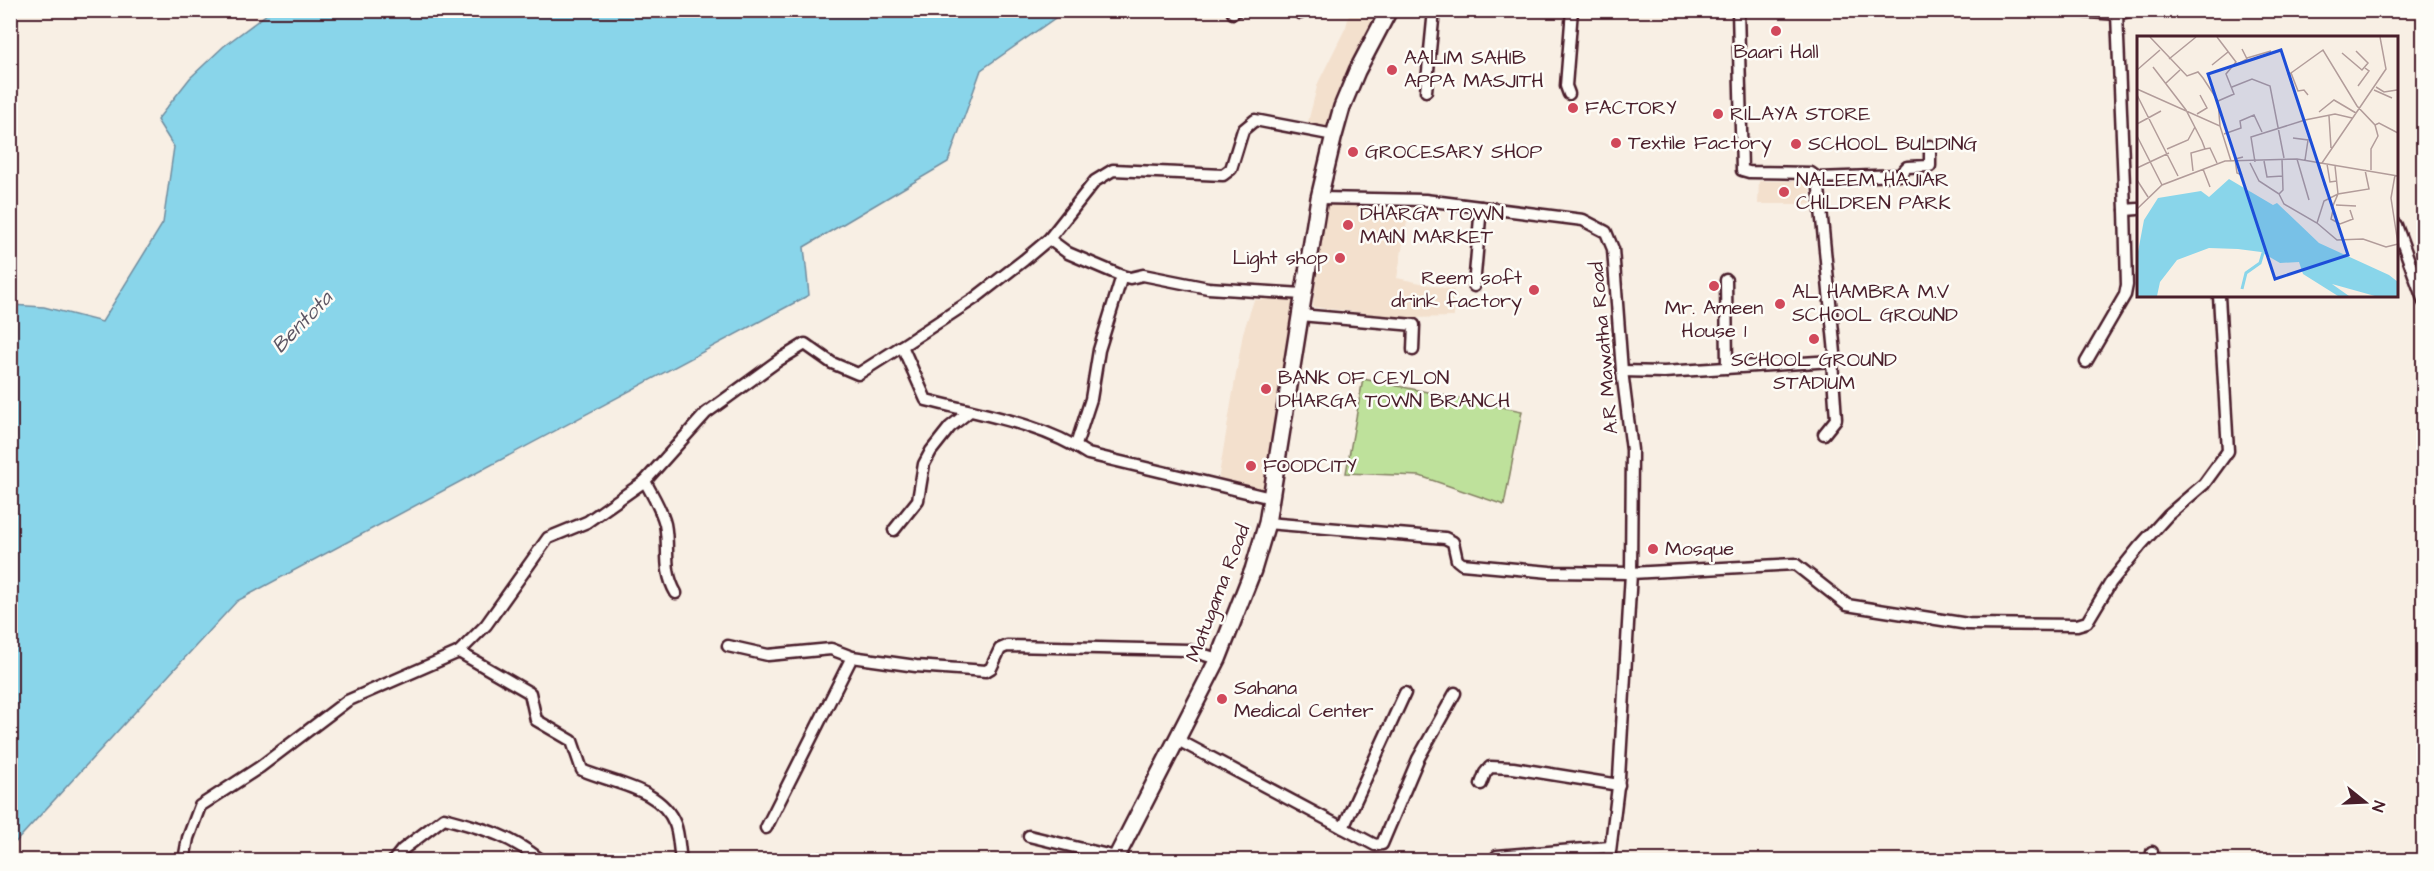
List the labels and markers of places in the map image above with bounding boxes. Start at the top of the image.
marker: Baari Hall [1769,24,1783,38]
place label: Baari Hall [1733,38,1819,66]
place label: AALIM SAHIB APPA MASJITH [1404,44,1544,95]
marker: AALIM SAHIB APPA MASJITH [1385,63,1399,77]
place label: FACTORY [1585,94,1677,122]
place label: RILAYA STORE [1730,100,1870,128]
marker: FACTORY [1566,101,1580,115]
marker: RILAYA STORE [1711,107,1725,121]
place label: Textile Factory [1628,129,1772,158]
place label: SCHOOL BULDING [1808,130,1978,158]
marker: Textile Factory [1609,136,1623,150]
marker: SCHOOL BULDING [1789,137,1803,151]
place label: GROCESARY SHOP [1365,138,1542,166]
marker: GROCESARY SHOP [1346,145,1360,159]
place label: NALEEM HAJIAR CHILDREN PARK [1796,166,1951,217]
marker: NALEEM HAJIAR CHILDREN PARK [1777,185,1791,199]
place label: DHARGA TOWN MAIN MARKET [1360,200,1504,251]
marker: DHARGA TOWN MAIN MARKET [1341,218,1355,232]
place label: Light shop [1232,244,1328,273]
marker: Light shop [1333,251,1347,265]
place label: Reem soft drink factory [1391,264,1522,316]
place label: AL HAMBRA M.V SCHOOL GROUND [1792,278,1958,329]
marker: Mr. Ameen House 1 [1707,279,1721,293]
marker: Reem soft drink factory [1527,283,1541,297]
place label: Mr. Ameen House 1 [1665,294,1763,345]
marker: AL HAMBRA M.V SCHOOL GROUND [1773,297,1787,311]
marker: SCHOOL GROUND STADIUM [1807,332,1821,346]
place label: SCHOOL GROUND STADIUM [1731,346,1897,397]
place label: BANK OF CEYLON DHARGA TOWN BRANCH [1278,364,1510,415]
marker: BANK OF CEYLON DHARGA TOWN BRANCH [1259,382,1273,396]
place label: FOODCITY [1263,452,1357,480]
marker: FOODCITY [1244,459,1258,473]
place label: Mosque [1665,535,1734,563]
marker: Mosque [1646,542,1660,556]
place label: Sahana Medical Center [1234,674,1374,725]
marker: Sahana Medical Center [1215,692,1229,706]

